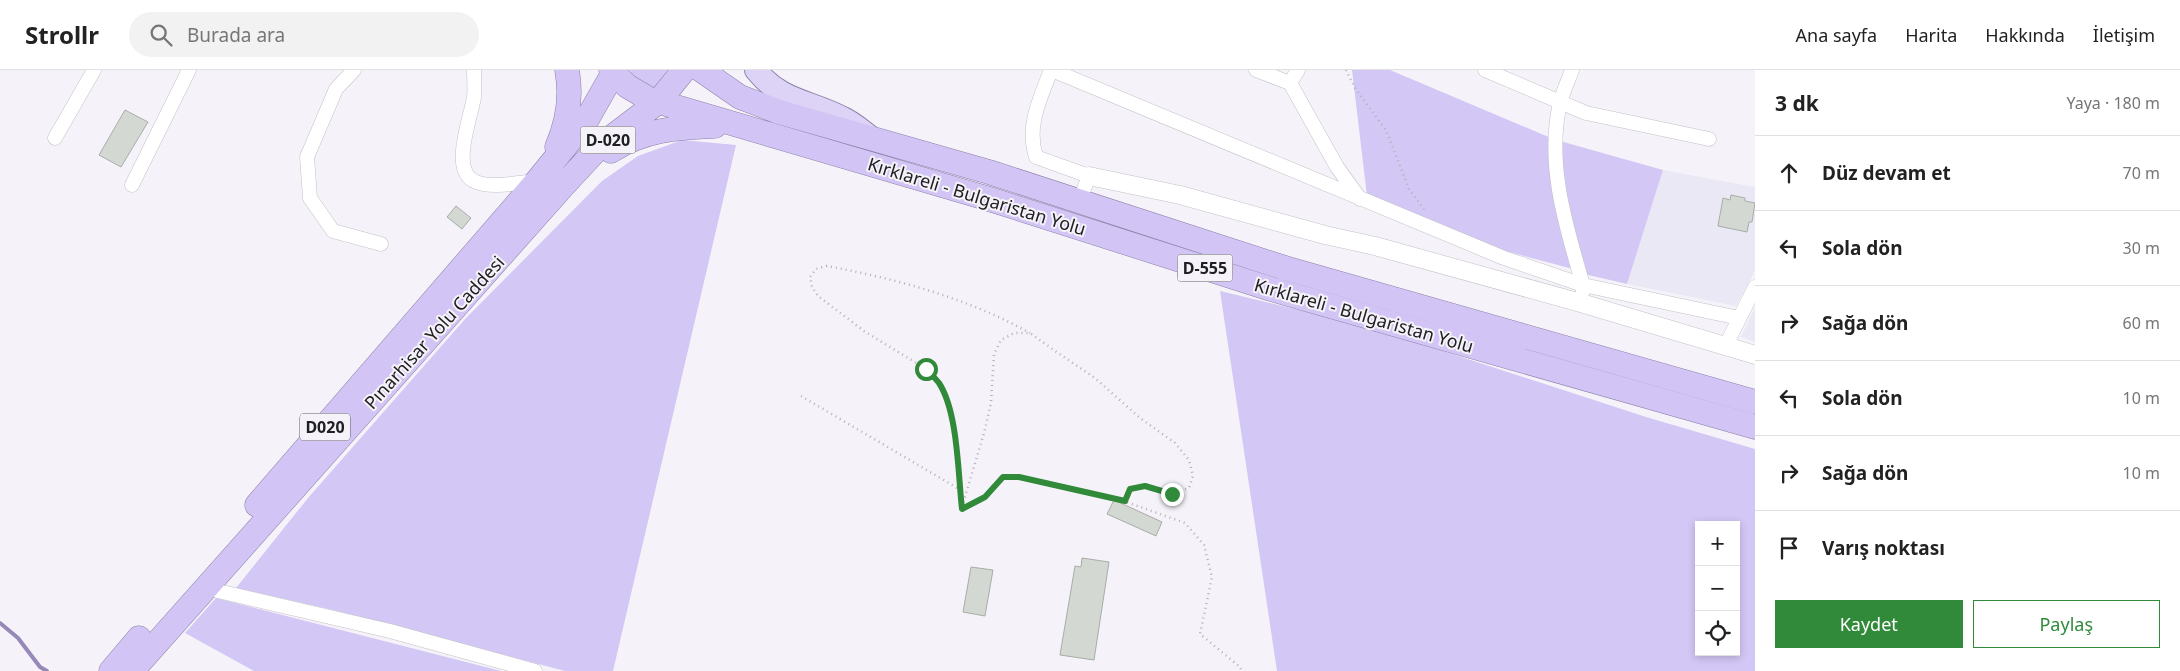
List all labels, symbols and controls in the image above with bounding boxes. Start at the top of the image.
search box [129,12,479,57]
text: Strollr [25,18,99,51]
icon: search [147,21,175,49]
text: Burada ara [187,22,285,48]
text: Ana sayfa [1796,23,1877,47]
text: Harita [1905,23,1957,47]
text: Hakkında [1985,23,2065,47]
text: İletişim [2093,23,2155,47]
text: 3 dk [1775,89,1819,117]
text: Yaya · 180 m [2066,92,2160,114]
road number: D-020 [580,126,636,154]
street label: Kırklareli - Bulgaristan Yolu [865,151,1089,241]
icon: ahead [1775,159,1803,187]
text: Düz devam et [1822,160,1951,186]
text: 70 m [2123,162,2160,184]
icon: left [1775,234,1803,262]
text: Sola dön [1822,235,1903,261]
text: 30 m [2123,237,2160,259]
street label: Pınarhisar Yolu Caddesi [359,250,509,414]
road number: D-555 [1178,254,1232,282]
street label: Kırklareli - Bulgaristan Yolu [1252,272,1476,358]
icon: right [1775,309,1803,337]
text: Sağa dön [1822,310,1908,336]
text: 60 m [2123,312,2160,334]
route start [915,358,938,381]
icon: left [1775,384,1803,412]
text: Sola dön [1822,385,1903,411]
text: 10 m [2123,387,2160,409]
road number: D020 [300,414,350,441]
icon: right [1775,459,1803,487]
text: Sağa dön [1822,460,1908,486]
text: 10 m [2123,462,2160,484]
route end [1161,483,1184,506]
map controls [1695,521,1740,656]
button: + [1695,521,1740,566]
icon: arrive [1775,534,1803,562]
text: Varış noktası [1822,535,1945,561]
button: − [1695,566,1740,611]
button: Kaydet [1775,600,1963,648]
button: Paylaş [1973,600,2160,648]
button: locate [1695,611,1740,656]

